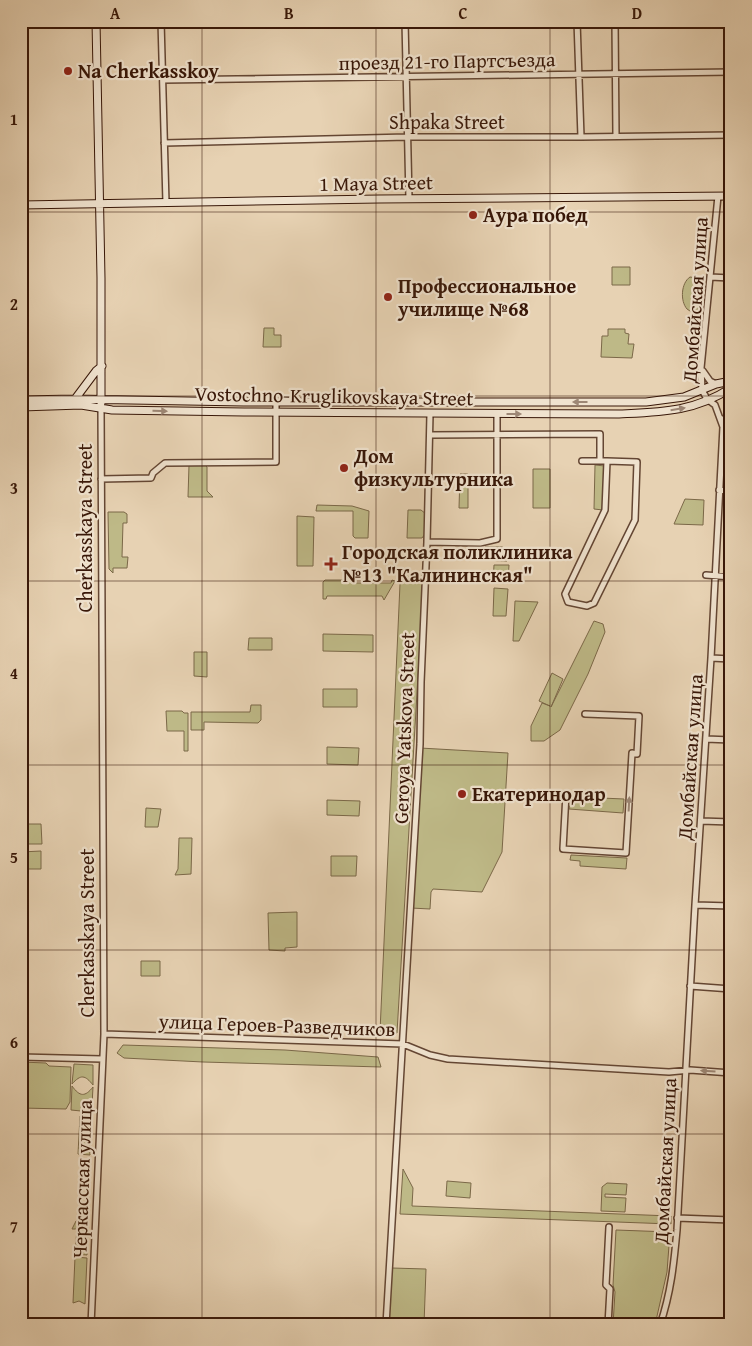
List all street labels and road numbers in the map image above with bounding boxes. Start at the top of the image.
street label: проезд 21-го Партсъезда [338,44,556,77]
street label: Shpaka Street [389,107,505,136]
street label: 1 Maya Street [319,167,433,198]
street label: Домбайская улица [674,216,715,385]
street label: Vostochno-Kruglikovskaya Street [194,379,474,412]
street label: Cherkasskaya Street [70,444,99,612]
street label: Geroya Yatskova Street [386,632,421,824]
street label: Домбайская улица [669,673,710,842]
street label: Cherkasskaya Street [72,849,101,1017]
street label: улица Героев-Разведчиков [157,1006,396,1043]
street label: Домбайская улица [646,1077,683,1246]
street label: Черкасская улица [64,1099,99,1259]

